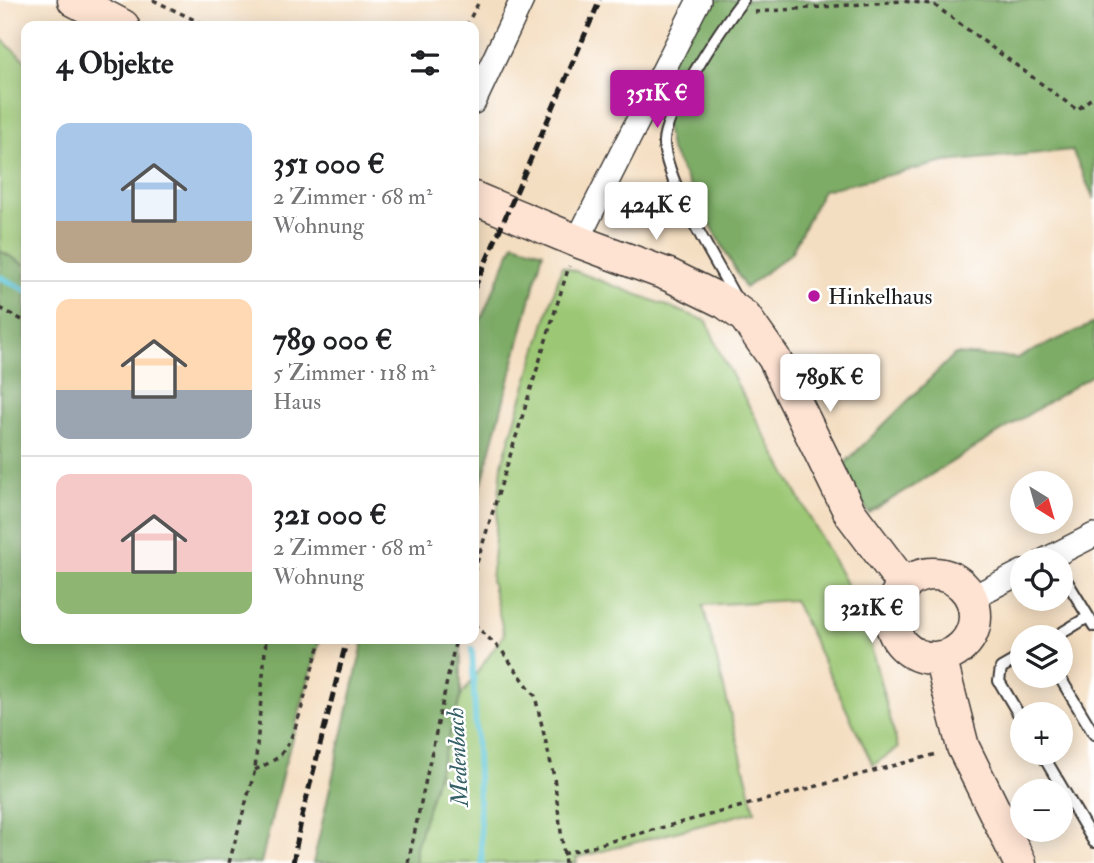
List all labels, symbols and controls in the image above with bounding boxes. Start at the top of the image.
icon: filters [406,44,444,82]
text: 4 Objekte [56,45,173,82]
pin: 351K € [600,71,714,130]
text: 351K € [626,78,688,107]
text: 351 000 € [273,145,385,182]
icon: home [112,151,196,235]
text: 2 Zimmer · 68 m² [273,182,432,211]
pin: 424K € [599,182,713,242]
text: 424K € [621,190,691,219]
text: Wohnung [273,211,364,240]
place label: Hinkelhaus [828,282,932,311]
marker: Hinkelhaus [806,288,822,304]
text: 789 000 € [273,321,393,358]
icon: home [112,327,196,411]
pin: 789K € [773,354,887,414]
text: 5 Zimmer · 118 m² [273,358,436,387]
text: 789K € [796,362,864,391]
text: Haus [273,387,321,416]
north arrow [1010,471,1073,534]
map controls [1010,471,1073,842]
text: 321 000 € [273,496,387,533]
icon: home [112,502,196,586]
text: 2 Zimmer · 68 m² [273,533,432,562]
button: locate [1010,548,1073,611]
text: Wohnung [273,562,364,591]
pin: 321K € [815,586,929,645]
text: 321K € [840,593,904,622]
button: layers [1010,625,1073,688]
button: + [1010,702,1073,765]
water label: Medenbach [440,706,476,809]
button: − [1010,779,1073,842]

